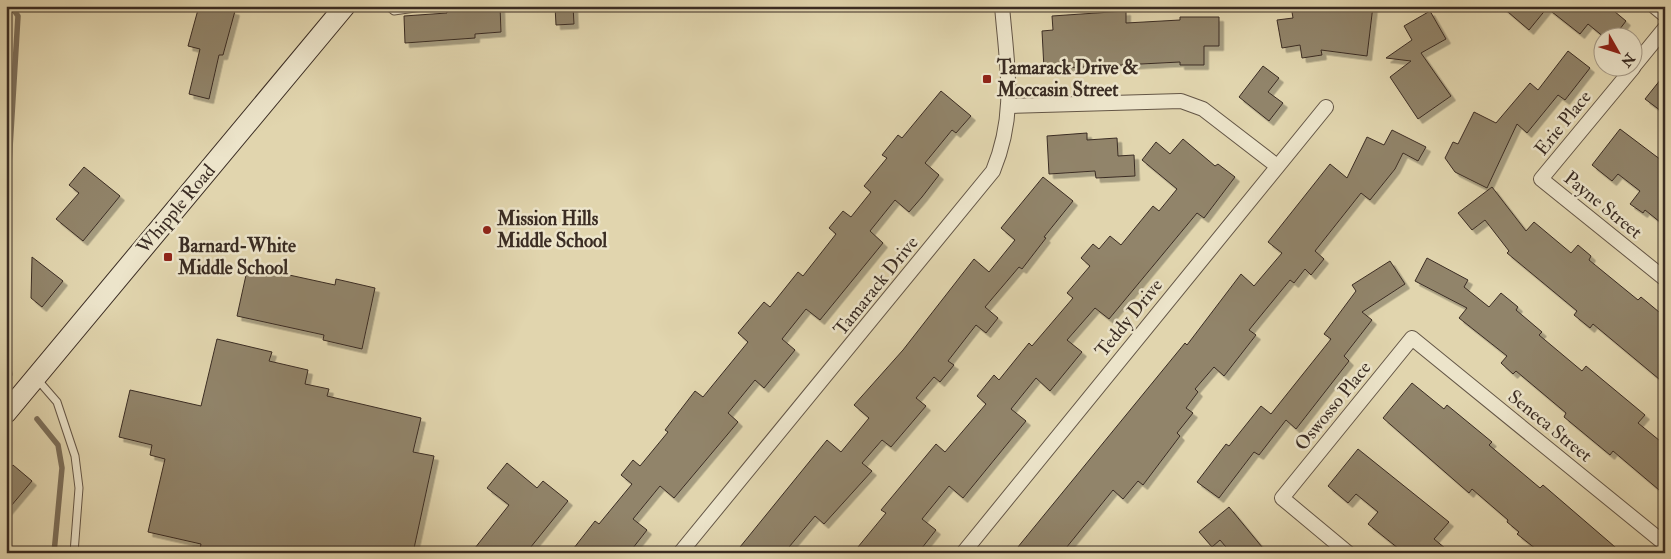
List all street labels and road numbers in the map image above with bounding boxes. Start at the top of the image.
street label: Erie Place [1529,85,1597,161]
street label: Whipple Road [131,159,222,260]
street label: Payne Street [1559,166,1647,244]
street label: Tamarack Drive [828,231,924,341]
street label: Teddy Drive [1090,274,1168,362]
street label: Oswosso Place [1290,356,1376,456]
street label: Seneca Street [1503,385,1597,467]

